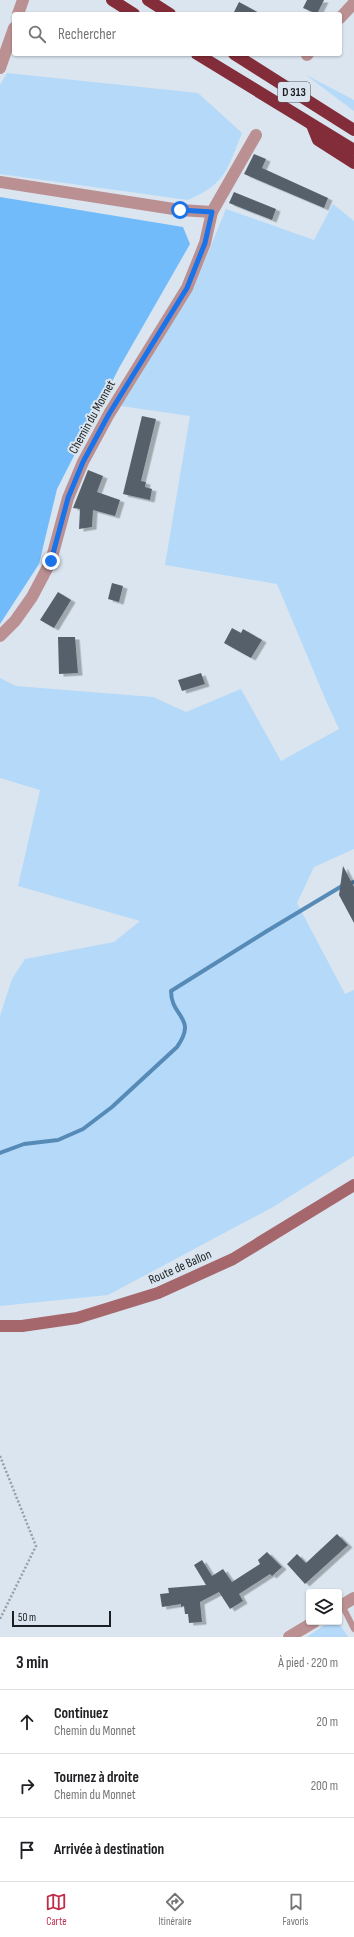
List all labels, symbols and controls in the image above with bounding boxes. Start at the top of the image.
search box [12,12,342,56]
icon: search [26,23,48,45]
text: Rechercher [58,25,116,44]
road number: D 313 [278,82,310,102]
route start [171,201,189,219]
street label: Chemin du Monnet [65,377,119,457]
route end [42,552,60,570]
street label: Route de Ballon [146,1246,214,1288]
map controls [306,1589,342,1625]
button: layers [306,1589,342,1625]
scale bar [12,1609,111,1628]
text: 50 m [18,1611,36,1624]
text: 3 min [16,1653,49,1673]
text: À pied · 220 m [278,1655,338,1671]
text: Continuez [54,1704,108,1723]
icon: ahead [16,1711,38,1733]
text: 20 m [316,1714,338,1730]
text: Chemin du Monnet [54,1723,136,1739]
text: Tournez à droite [54,1768,139,1787]
icon: right [16,1775,38,1797]
text: 200 m [311,1778,338,1794]
text: Chemin du Monnet [54,1787,136,1803]
icon: arrive [16,1839,38,1861]
text: Arrivée à destination [54,1840,164,1859]
tab: Carte [45,1891,67,1928]
tab: Itinéraire [158,1891,192,1928]
tab: Favoris [283,1891,309,1928]

